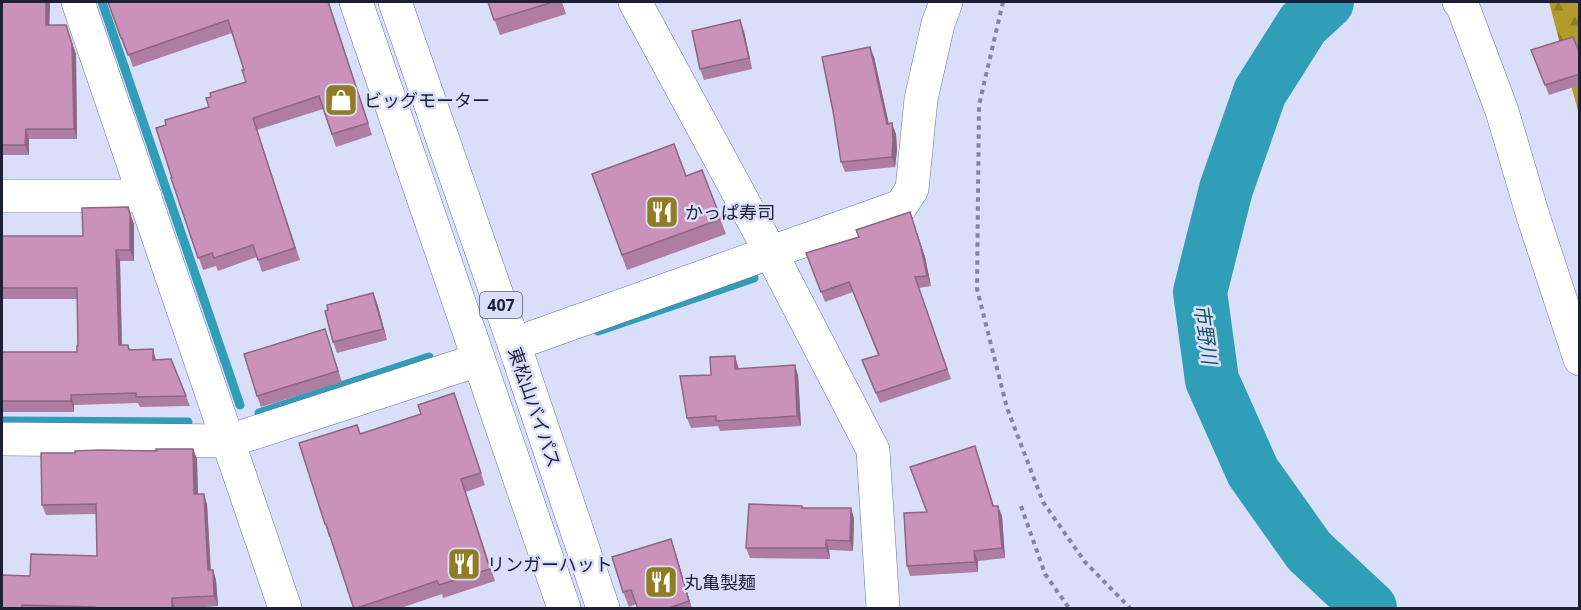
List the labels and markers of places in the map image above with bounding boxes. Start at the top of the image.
shop icon: ビッグモーター [323,82,359,118]
place label: ビッグモーター [364,88,490,112]
restaurant icon: かっぱ寿司 [644,194,680,230]
place label: かっぱ寿司 [685,200,775,224]
restaurant icon: リンガーハット [446,546,482,582]
place label: リンガーハット [487,552,613,576]
restaurant icon: 丸亀製麺 [643,564,679,600]
place label: 丸亀製麺 [684,570,756,594]

